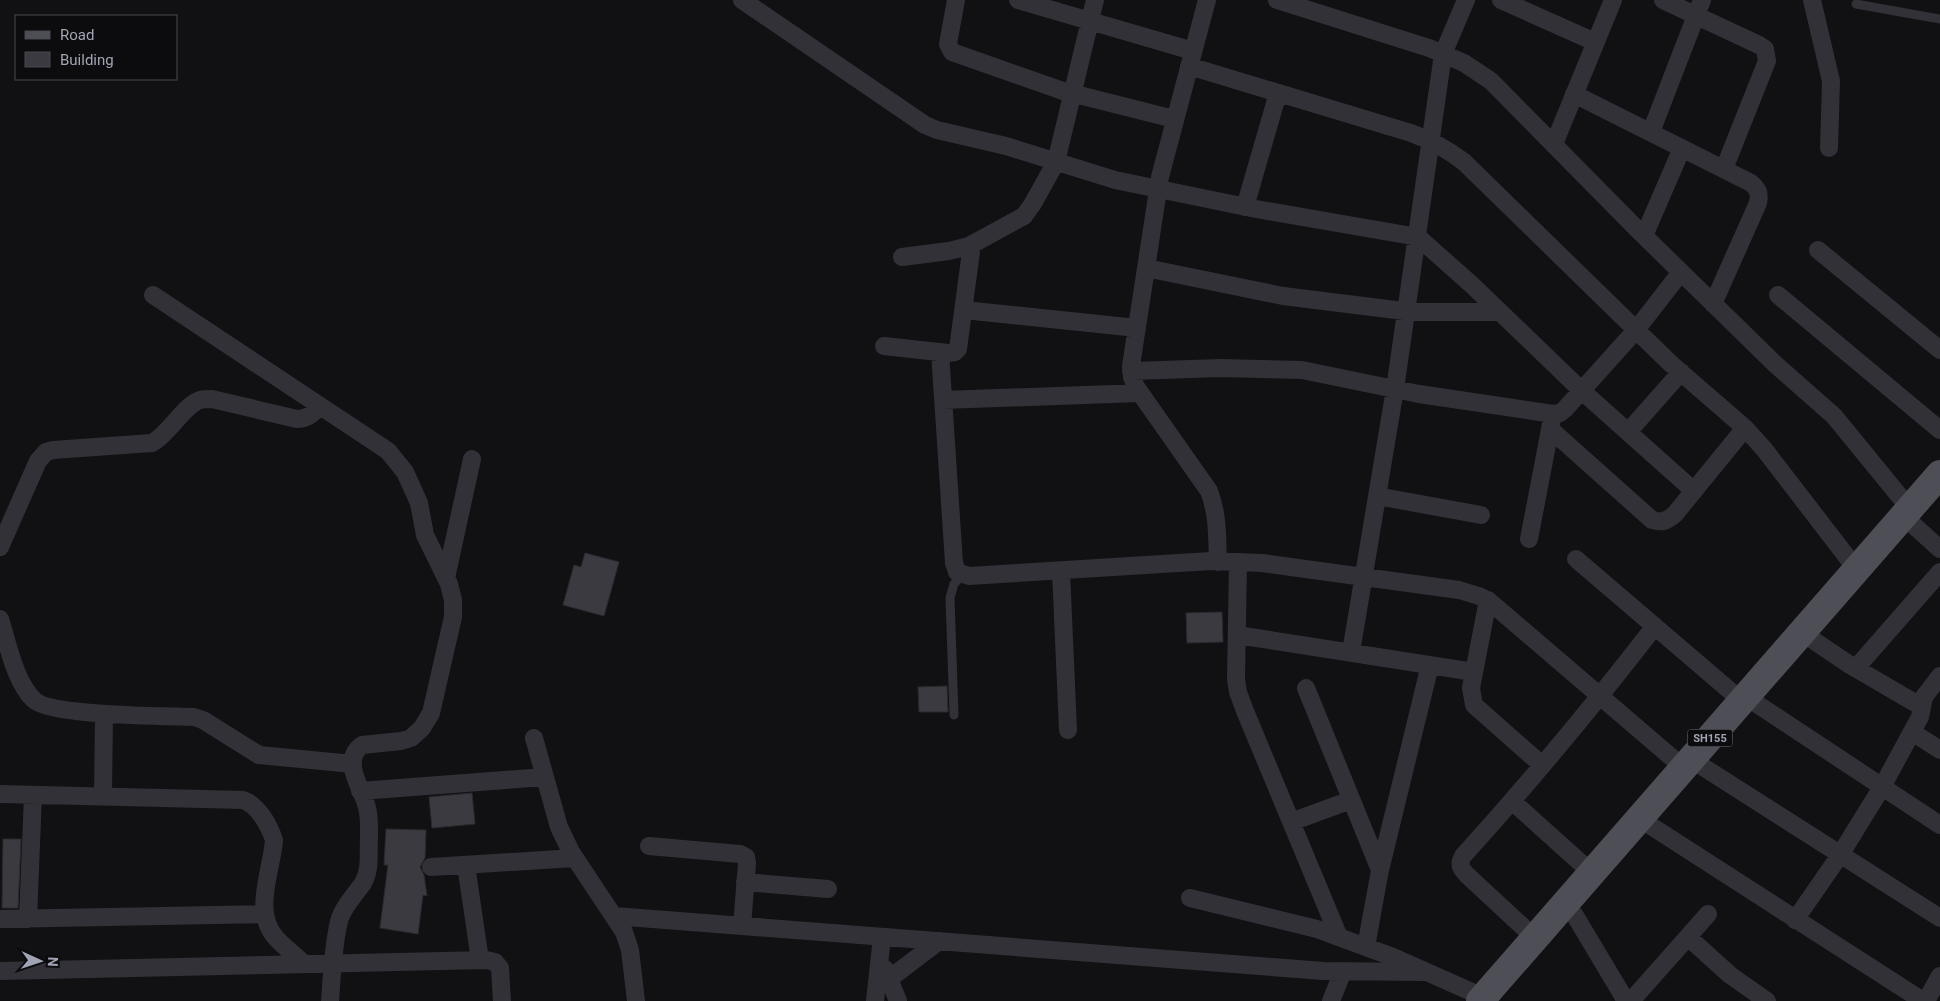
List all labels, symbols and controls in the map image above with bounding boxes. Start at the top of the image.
legend [15,15,178,80]
text: Road [60,26,94,44]
text: Building [60,51,114,69]
road number: SH155 [1688,730,1732,746]
north arrow [15,936,65,986]
text: N [45,956,61,967]

